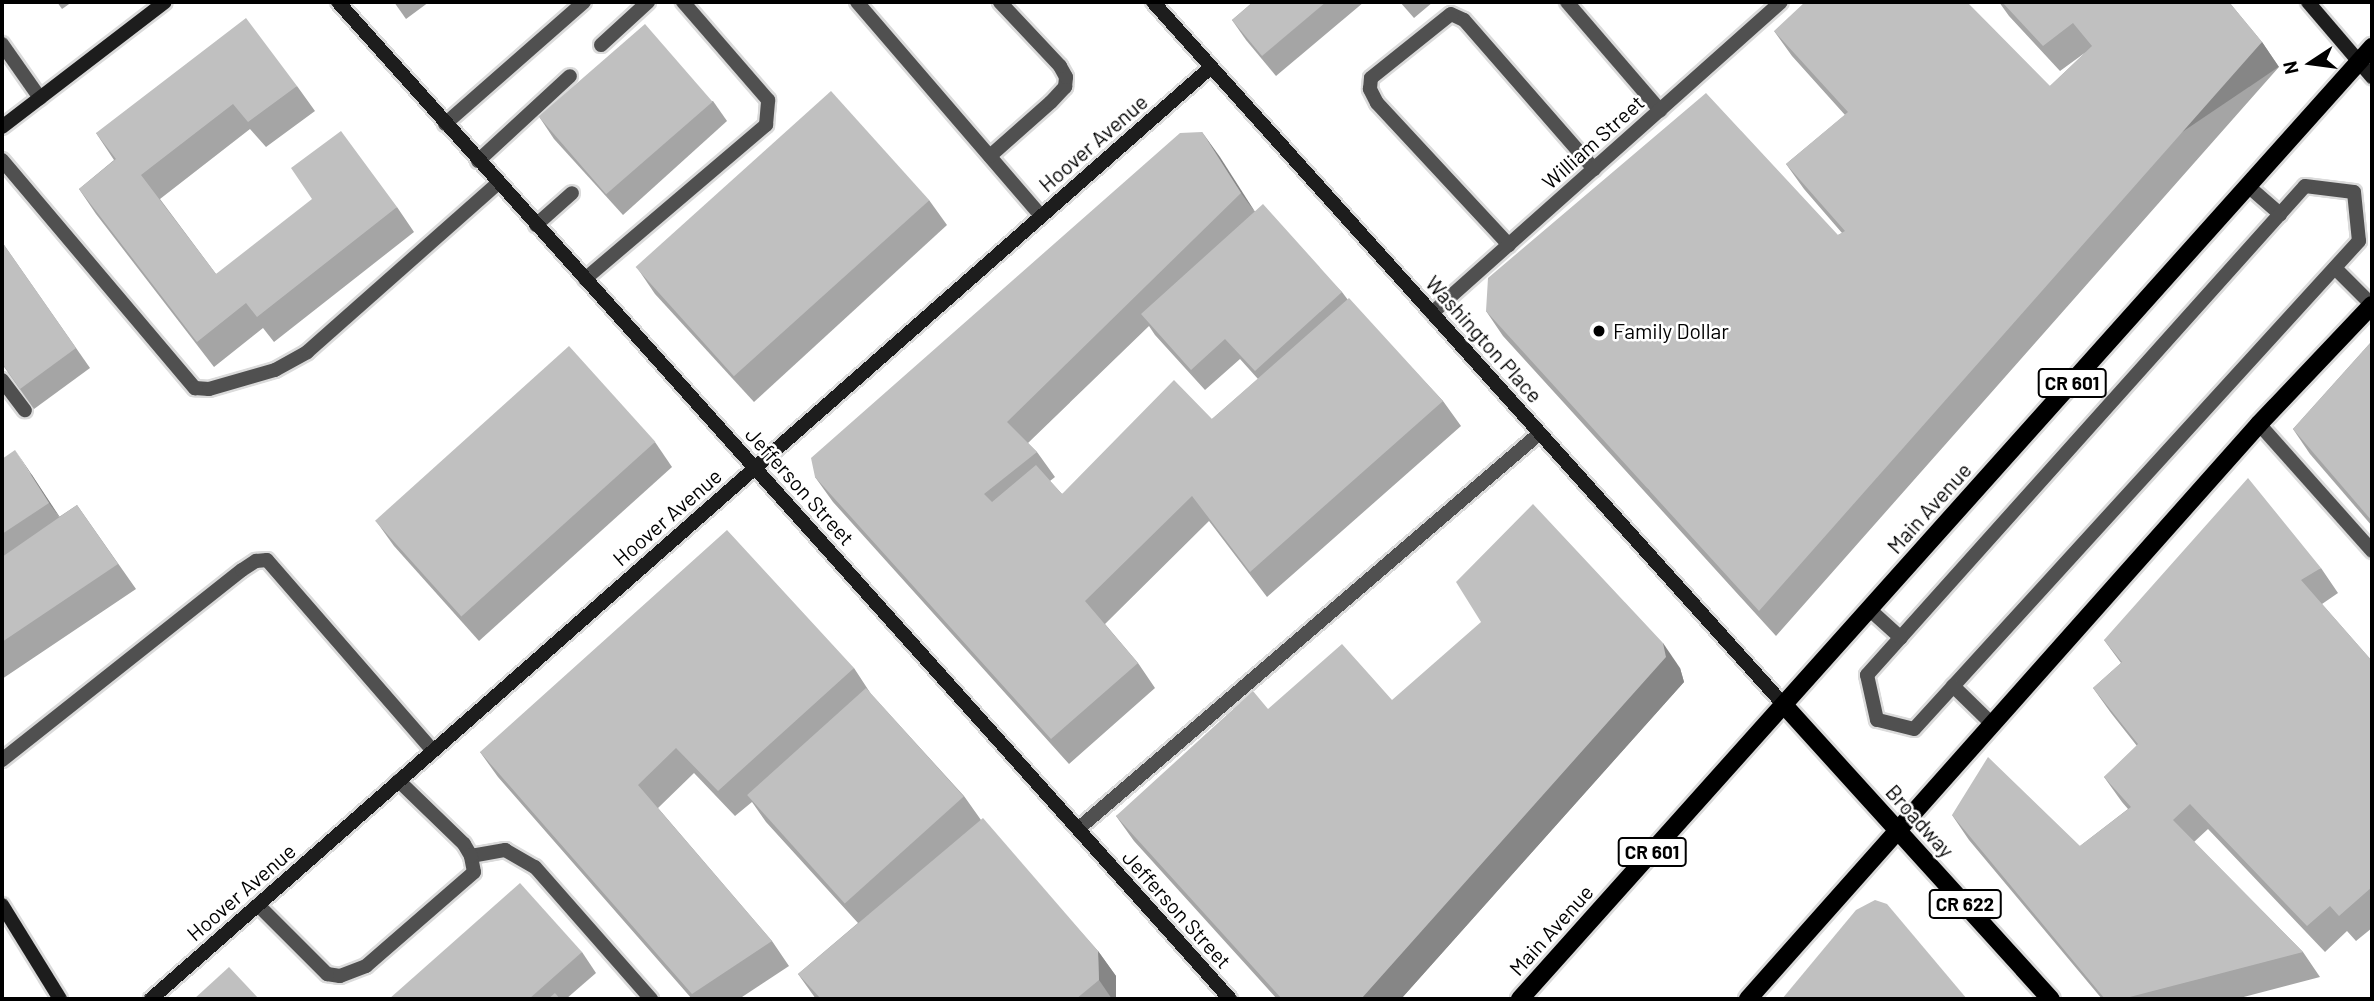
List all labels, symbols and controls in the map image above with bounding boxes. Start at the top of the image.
north arrow [2276,28,2346,98]
text: N [2277,59,2303,77]
street label: Hoover Avenue [1034,89,1152,197]
street label: William Street [1537,90,1649,194]
street label: Washington Place [1420,270,1548,408]
place label: Family Dollar [1613,318,1729,344]
marker: Family Dollar [1591,323,1607,339]
road number: CR 601 [2037,368,2107,398]
street label: Jefferson Street [740,422,860,550]
street label: Main Avenue [1882,457,1976,559]
street label: Hoover Avenue [608,463,726,571]
street label: Broadway [1881,779,1959,863]
road number: CR 601 [1617,836,1687,867]
street label: Hoover Avenue [182,838,300,946]
street label: Jefferson Street [1117,845,1237,973]
street label: Main Avenue [1504,879,1598,981]
road number: CR 622 [1928,888,2002,920]

